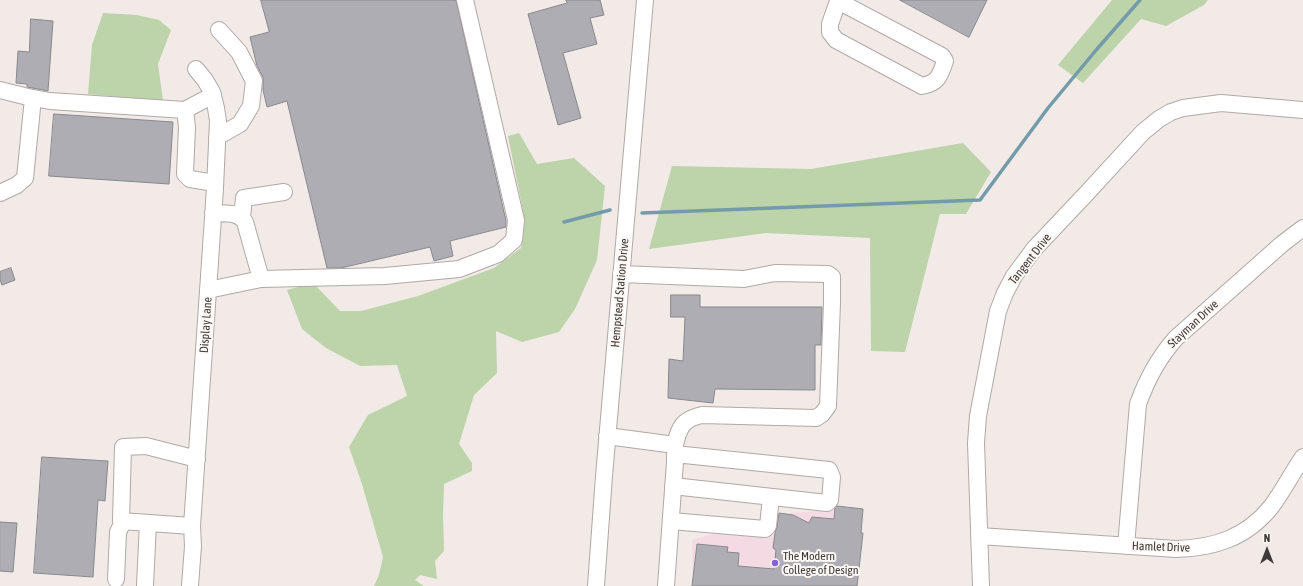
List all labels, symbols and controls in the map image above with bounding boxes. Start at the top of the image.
street label: Tangent Drive [1006,231,1054,287]
street label: Hempstead Station Drive [608,238,632,348]
street label: Display Lane [197,296,215,354]
street label: Stayman Drive [1165,297,1221,351]
north arrow [1247,530,1287,570]
text: N [1264,532,1270,544]
street label: Hamlet Drive [1132,539,1190,555]
place label: The Modern College of Design [783,549,858,577]
marker: The Modern College of Design [770,558,780,568]

